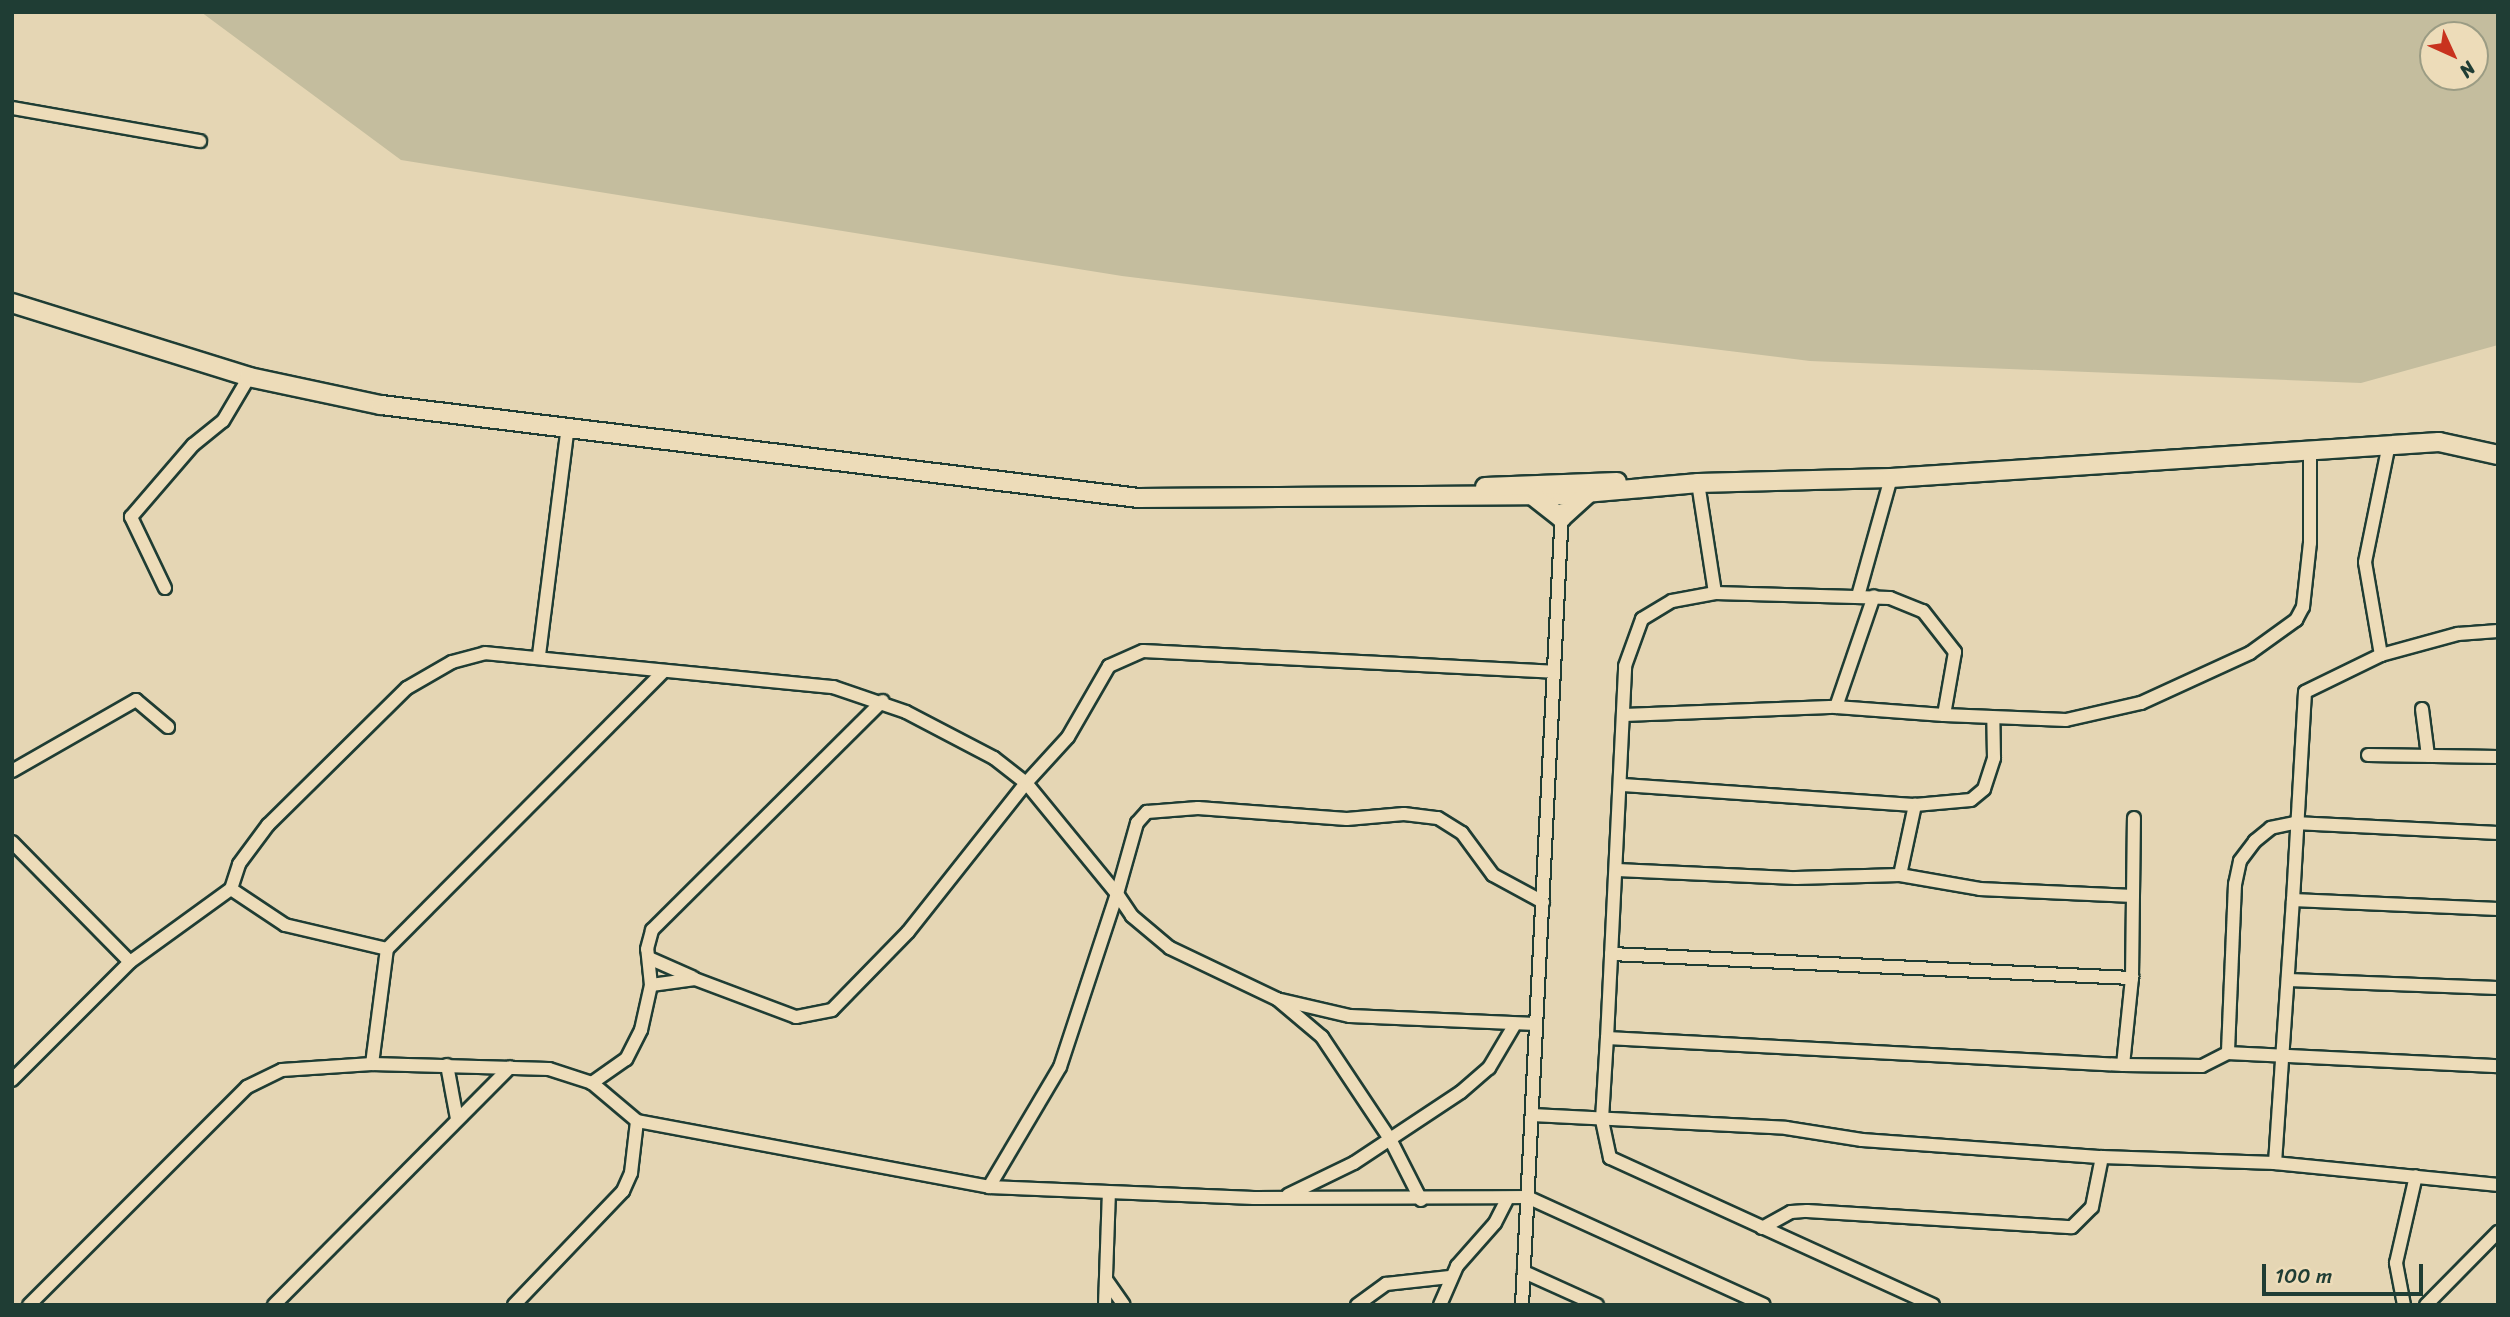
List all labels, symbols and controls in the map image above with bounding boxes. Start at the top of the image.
north arrow [2419,21,2489,91]
text: N [2451,53,2484,86]
scale bar [2265,1250,2426,1294]
text: 100 m [2275,1257,2332,1295]

